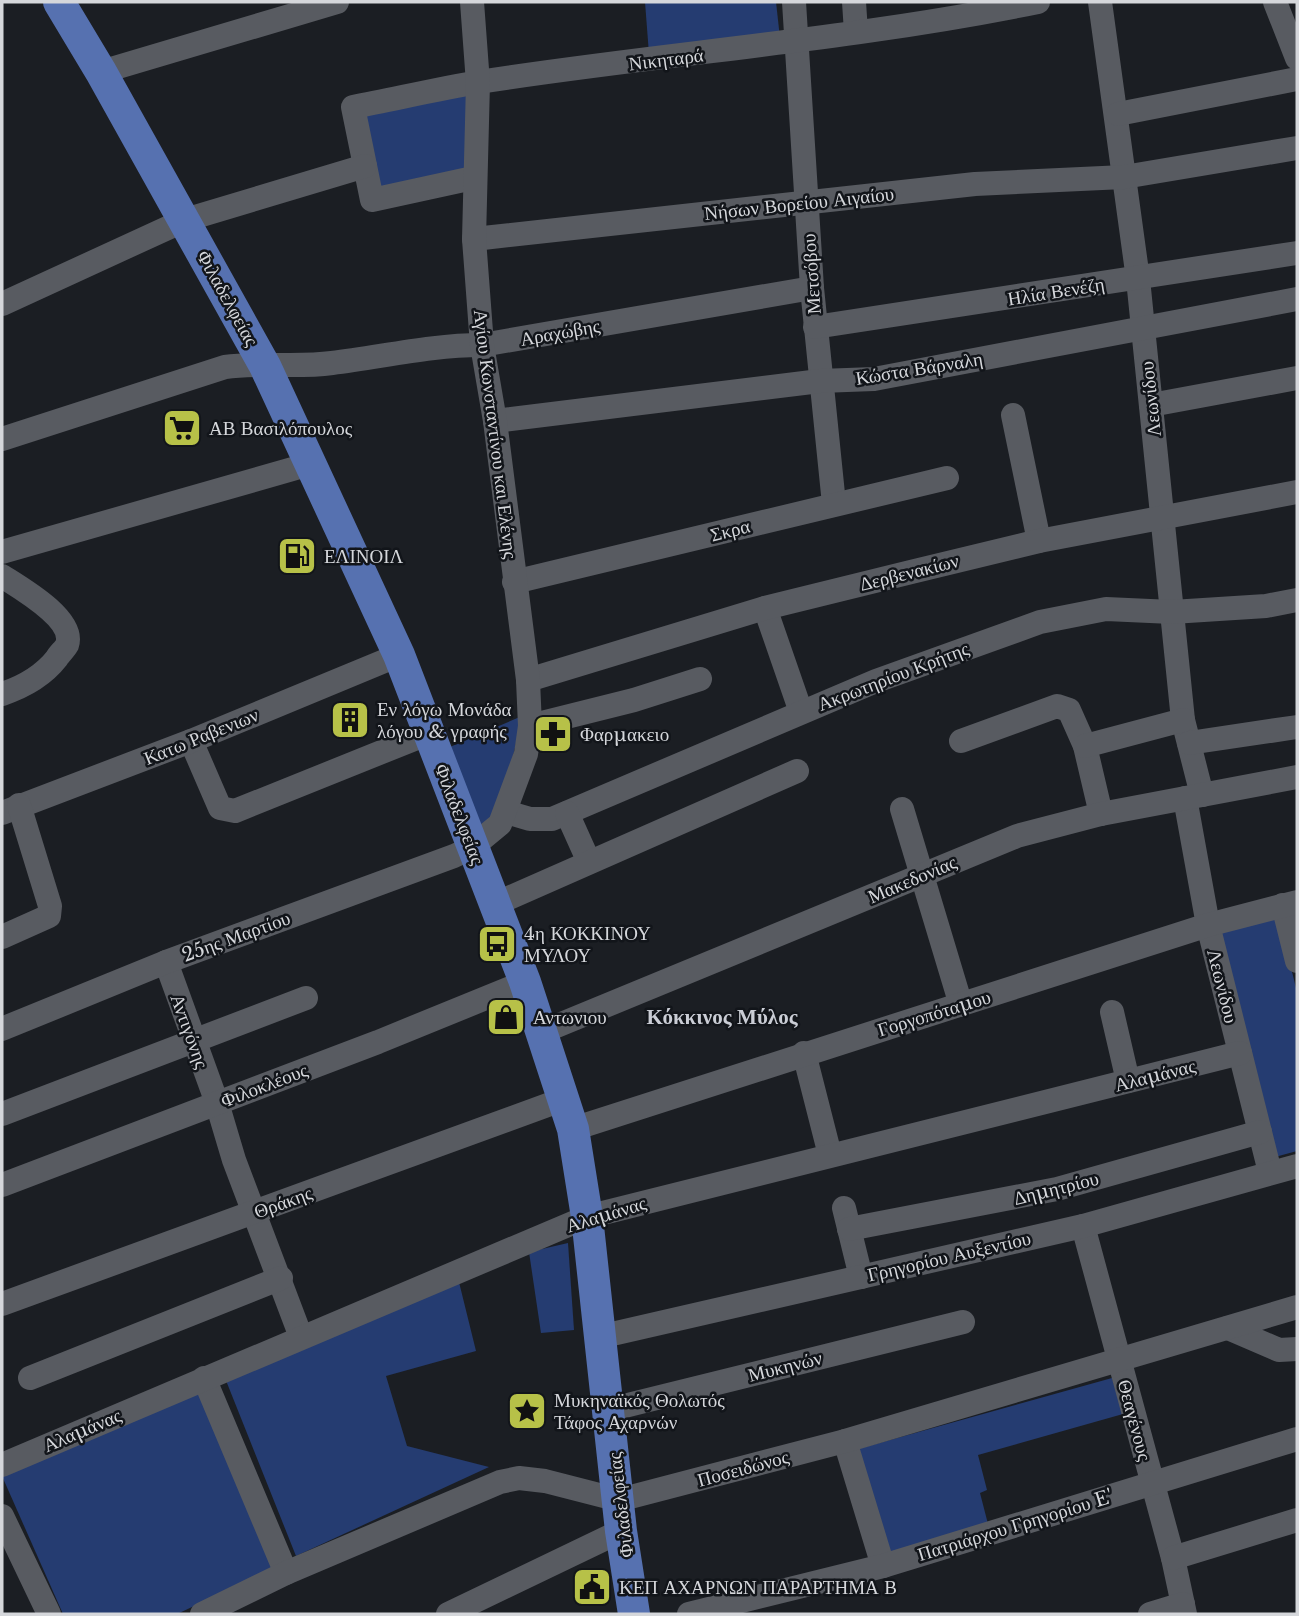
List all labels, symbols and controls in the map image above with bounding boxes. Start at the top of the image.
street label: Νικηταρά [627,43,705,76]
street label: Νήσων Βορείου Αιγαίου [703,182,895,225]
street label: Μετσόβου [797,233,826,315]
street label: Φιλαδελφείας [192,246,264,351]
street label: Ηλία Βενέζη [1006,272,1106,310]
street label: Αγίου Κωνσταντίνου και Ελένης [469,308,522,561]
street label: Αραχώβης [518,314,602,351]
street label: Κώστα Βάρναλη [854,347,984,390]
street label: Λεωνίδου [1135,360,1166,438]
supermarket icon: ΑΒ Βασιλόπουλος [161,407,203,449]
place label: ΑΒ Βασιλόπουλος [209,417,353,440]
street label: Σκρα [708,514,752,546]
fuel station icon: ΕΛΙΝΟΙΛ [276,535,318,577]
place label: ΕΛΙΝΟΙΛ [324,545,403,568]
street label: Δερβενακίων [857,549,962,596]
street label: Ακρωτηρίου Κρήτης [814,637,972,716]
place label: Εν λόγω Μονάδα λόγου & γραφής [377,698,512,743]
building icon: Εν λόγω Μονάδα λόγου & γραφής [329,699,371,741]
street label: Κατω Ραβενιων [141,703,262,770]
pharmacy icon: Φαρμακειο [532,713,574,755]
place label: Φαρμακειο [580,723,669,746]
street label: Φιλαδελφείας [430,761,489,868]
street label: Μακεδονίας [864,850,960,908]
street label: 25ης Μαρτίου [179,906,293,967]
place label: 4η ΚΟΚΚΙΝΟΥ ΜΥΛΟΥ [524,922,651,967]
bus stop icon: 4η ΚΟΚΚΙΝΟΥ ΜΥΛΟΥ [476,923,518,965]
street label: Λεωνίδου [1202,947,1243,1026]
street label: Γοργοπόταμου [875,985,994,1042]
street label: Αντιγόνης [165,991,214,1072]
shop icon: Αντωνιου [485,996,527,1038]
district label: Κόκκινος Μύλος [647,1004,799,1030]
place label: Αντωνιου [533,1006,607,1029]
street label: Αλαμάνας [1112,1054,1198,1097]
street label: Φιλοκλέους [218,1058,311,1112]
street label: Δημητρίου [1011,1167,1101,1210]
street label: Θράκης [251,1181,316,1224]
street label: Αλαμάνας [563,1191,649,1238]
street label: Γρηγορίου Αυξεντίου [865,1226,1033,1286]
street label: Μυκηνών [746,1346,825,1387]
street label: Θεαγένους [1113,1377,1156,1464]
place label: Μυκηναϊκός Θολωτός Τάφος Αχαρνών [554,1389,725,1434]
place icon: Μυκηναϊκός Θολωτός Τάφος Αχαρνών [506,1390,548,1432]
street label: Αλαμάνας [40,1404,125,1457]
street label: Ποσειδώνος [695,1445,792,1492]
street label: Φιλαδελφείας [603,1451,638,1559]
street label: Πατριάρχου Γρηγορίου E' [915,1485,1116,1566]
public building icon: ΚΕΠ ΑΧΑΡΝΩΝ ΠΑΡΑΡΤΗΜΑ Β [571,1566,613,1608]
place label: ΚΕΠ ΑΧΑΡΝΩΝ ΠΑΡΑΡΤΗΜΑ Β [619,1576,897,1599]

